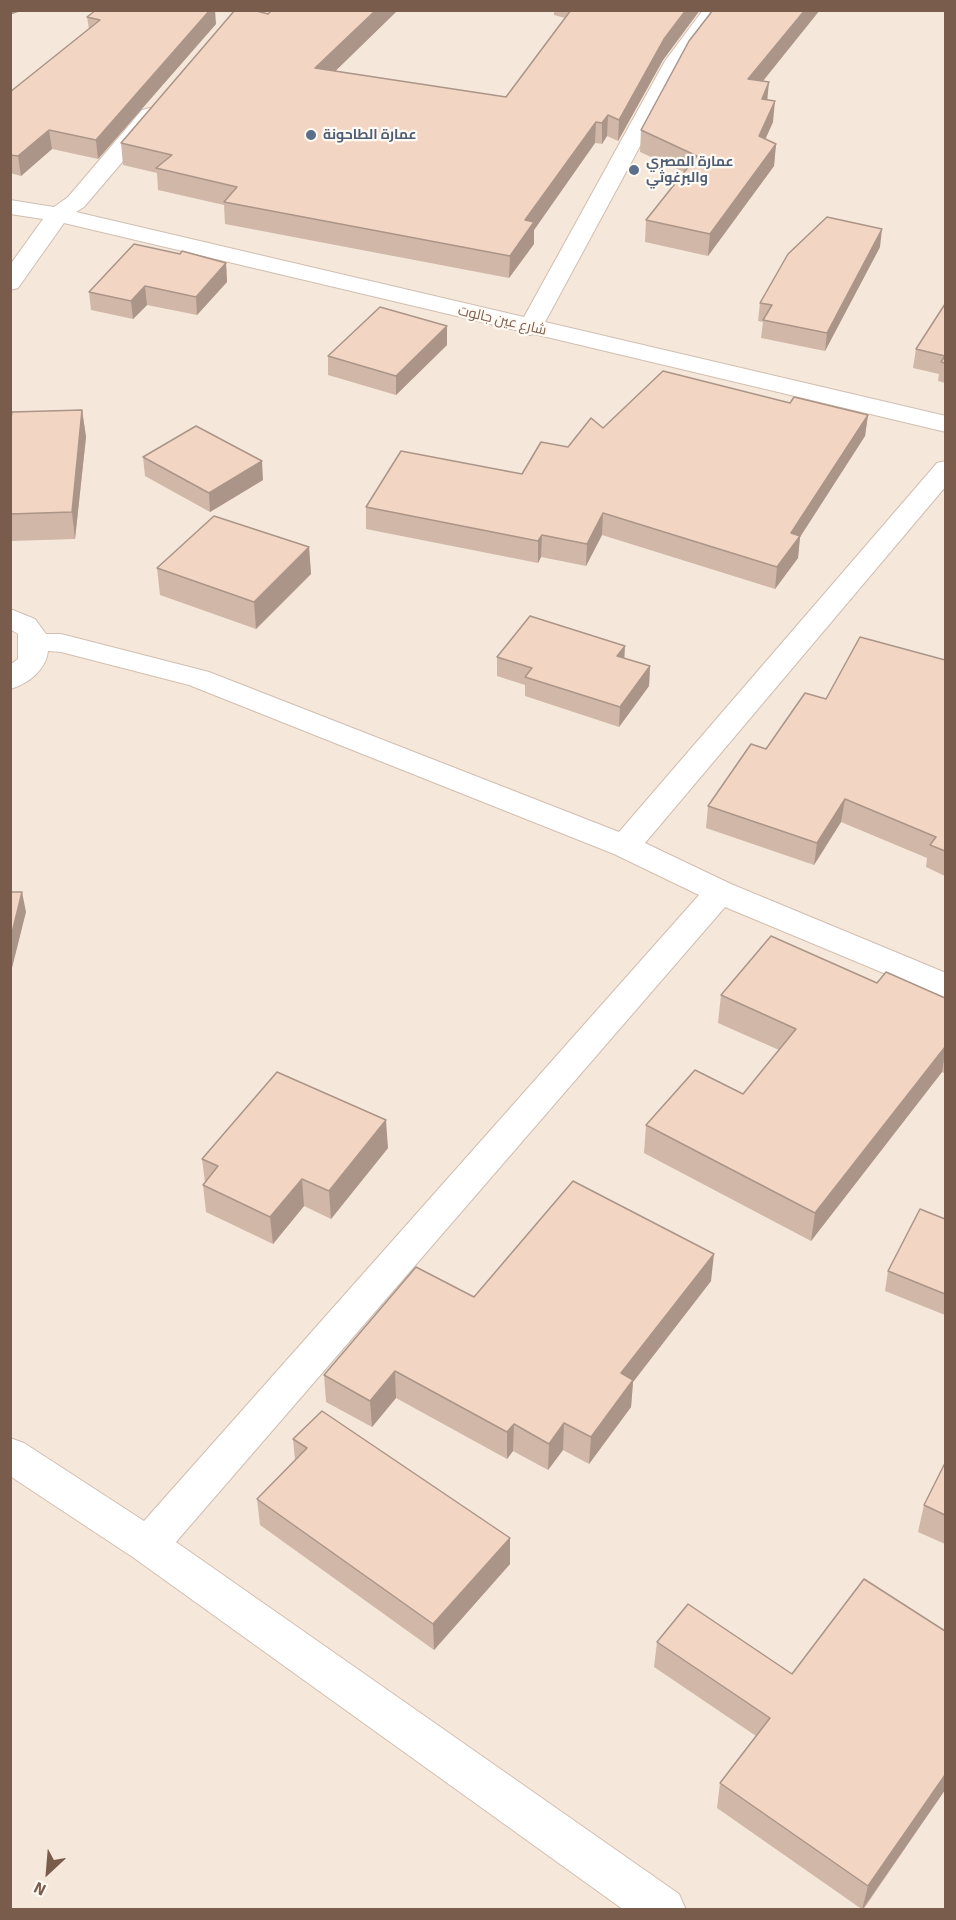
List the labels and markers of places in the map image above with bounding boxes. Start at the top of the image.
place label: عمارة الطاحونة [323,127,417,143]
marker: عمارة الطاحونة [304,128,318,142]
place label: عمارة المصري والبرغوثي [646,154,734,186]
marker: عمارة المصري والبرغوثي [627,163,641,177]

